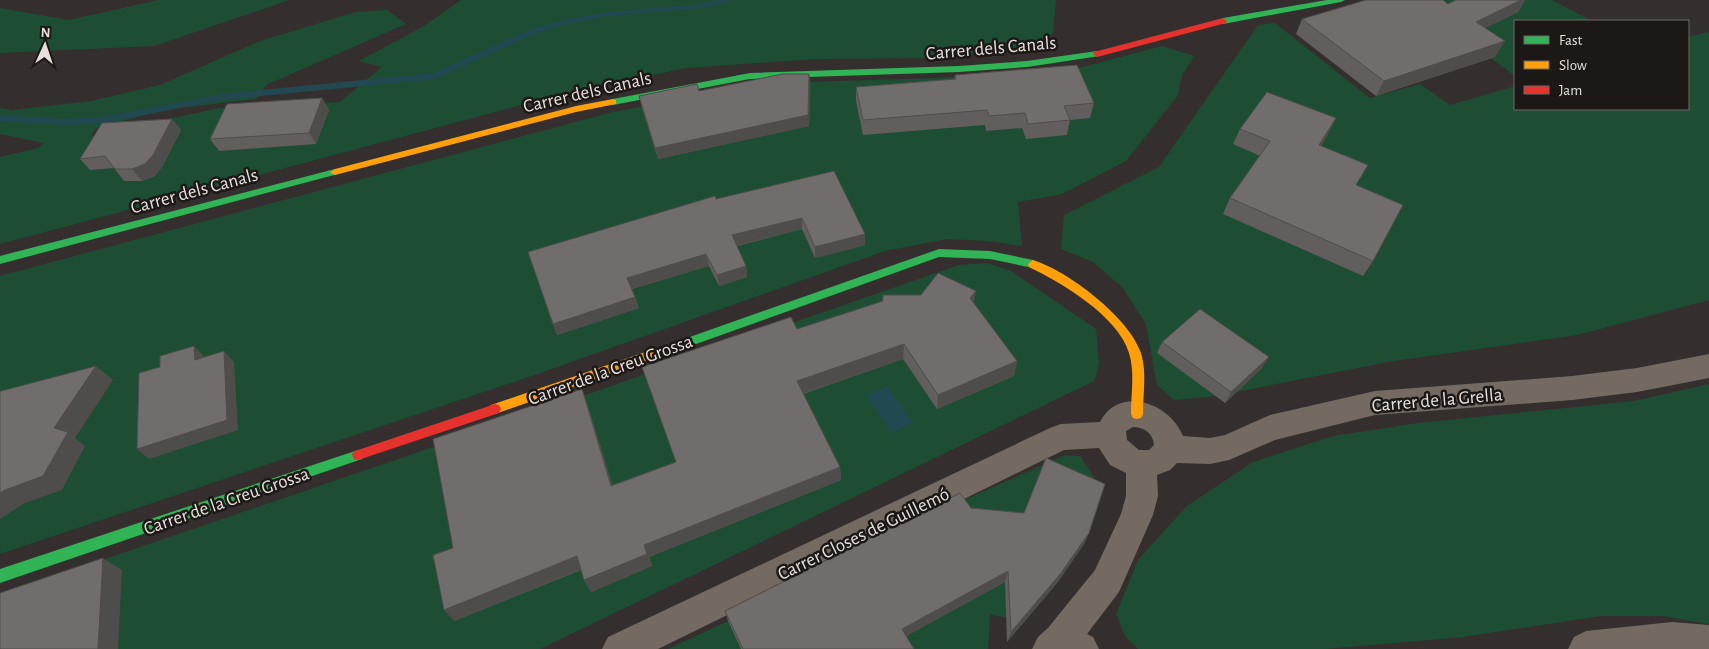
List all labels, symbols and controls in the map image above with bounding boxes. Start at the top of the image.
north arrow [20,20,70,70]
legend [1514,20,1689,110]
text: N [40,26,51,40]
street label: Carrer dels Canals [925,33,1057,64]
text: Fast [1559,33,1583,48]
text: Slow [1559,58,1587,73]
street label: Carrer dels Canals [521,68,653,116]
text: Jam [1559,83,1582,98]
street label: Carrer dels Canals [129,165,260,218]
street label: Carrer de la Creu Grossa [526,332,696,409]
street label: Carrer de la Grella [1371,385,1504,416]
street label: Carrer de la Creu Grossa [141,464,312,539]
street label: Carrer Closes de Guillemó [775,485,952,584]

